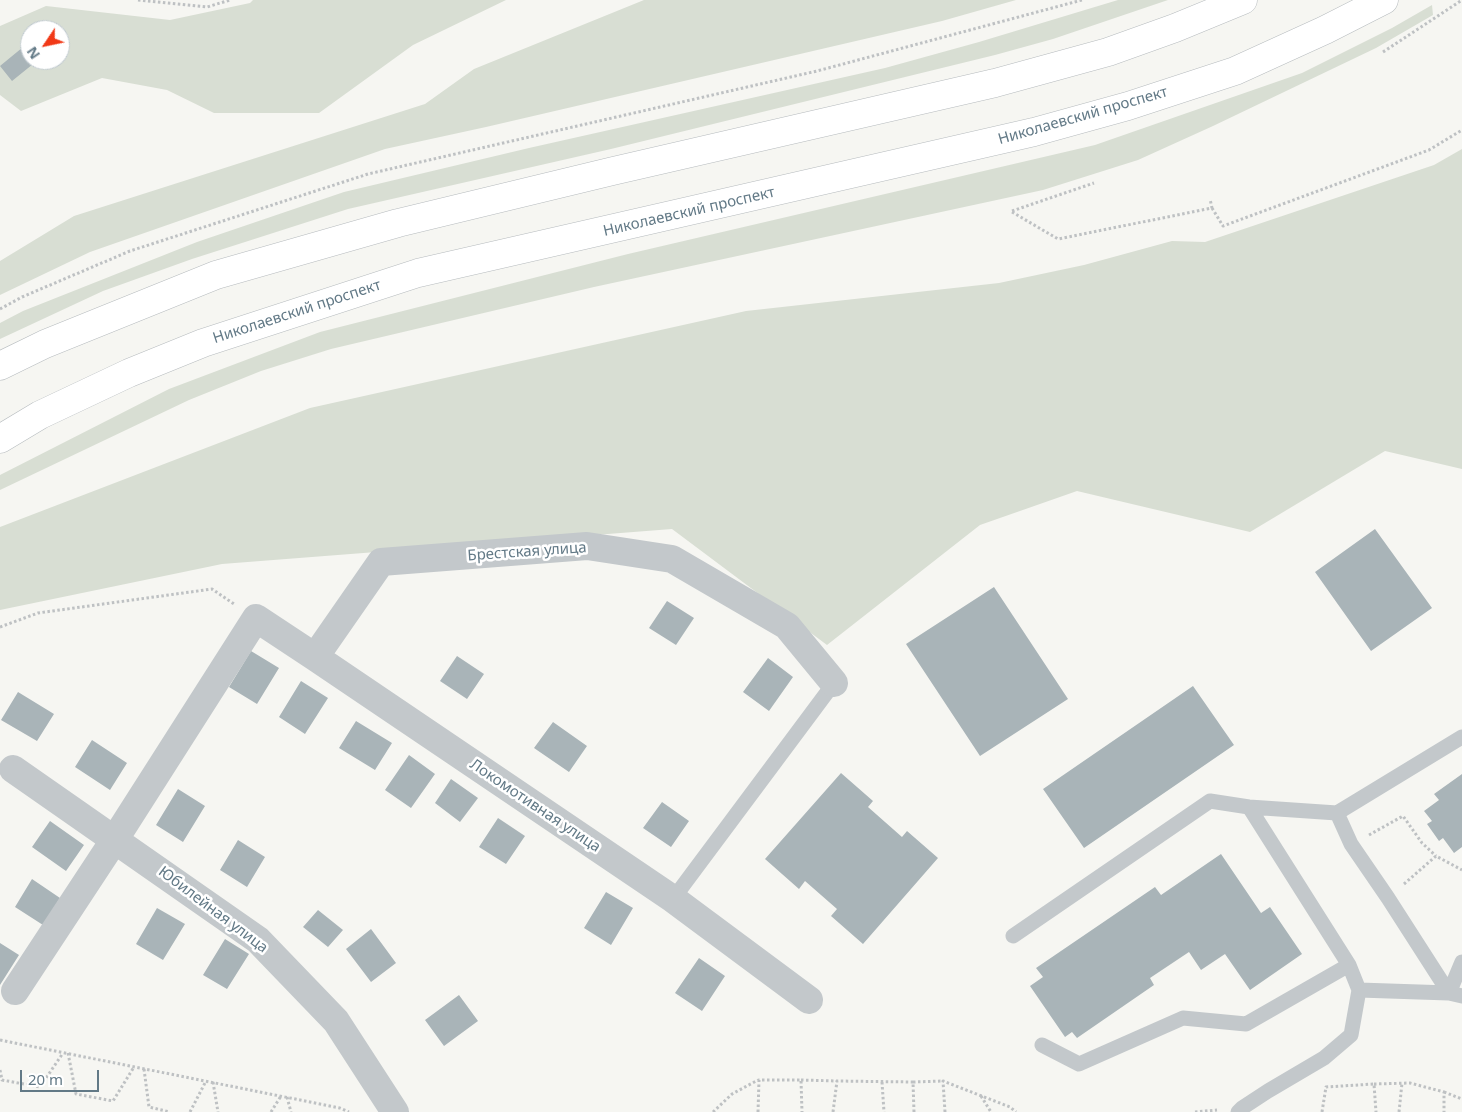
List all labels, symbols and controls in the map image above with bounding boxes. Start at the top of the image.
north arrow [20,20,70,70]
text: N [22,43,44,63]
street label: Николаевский проспект [996,83,1170,149]
street label: Николаевский проспект [601,183,777,241]
street label: Николаевский проспект [211,276,383,348]
street label: Брестская улица [467,539,587,565]
street label: Локомотивная улица [466,756,604,856]
street label: Юбилейная улица [155,863,271,957]
scale bar [22,1060,101,1092]
text: 20 m [28,1069,63,1089]

